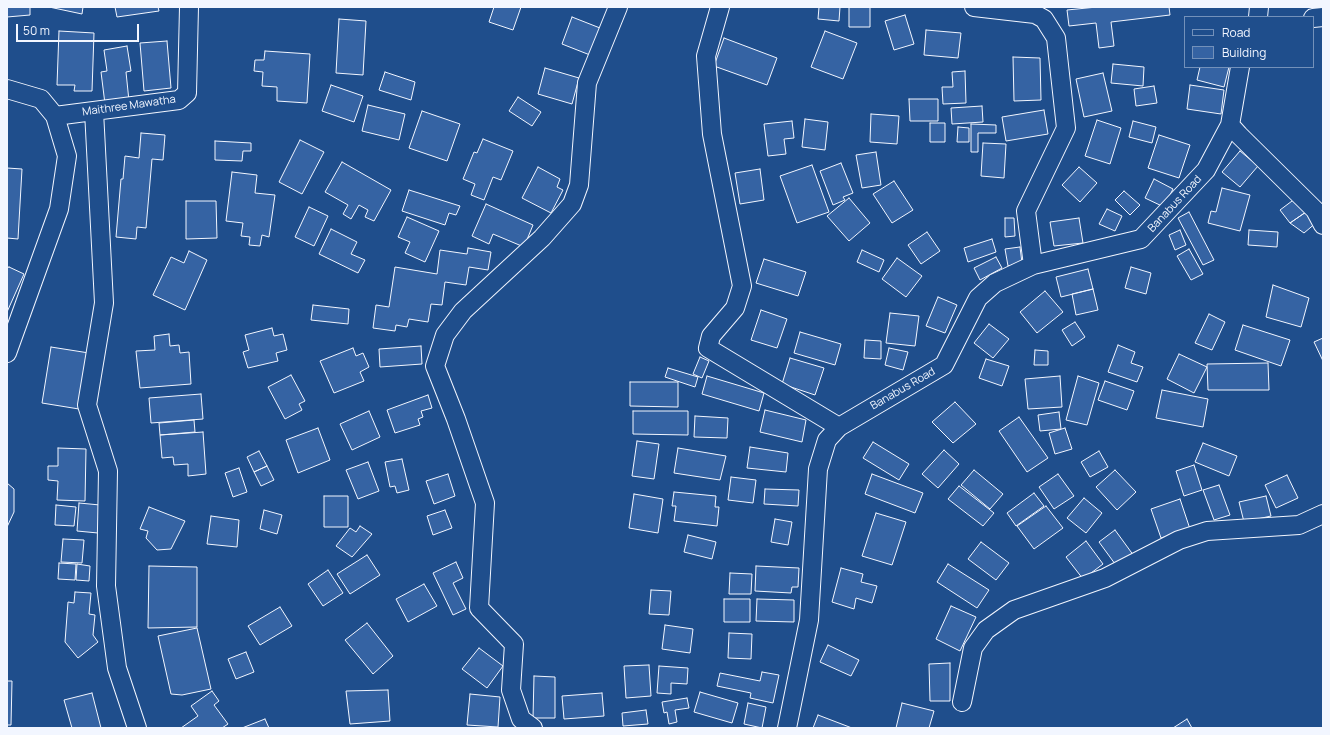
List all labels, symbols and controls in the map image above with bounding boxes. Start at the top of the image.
scale bar [18,16,141,42]
legend [1184,16,1314,68]
text: 50 m [23,22,50,39]
text: Road [1222,24,1250,41]
text: Building [1222,44,1266,61]
street label: Maithree Mawatha [81,93,177,119]
street label: Banabus Road [1145,173,1205,235]
street label: Banabus Road [868,365,938,413]

